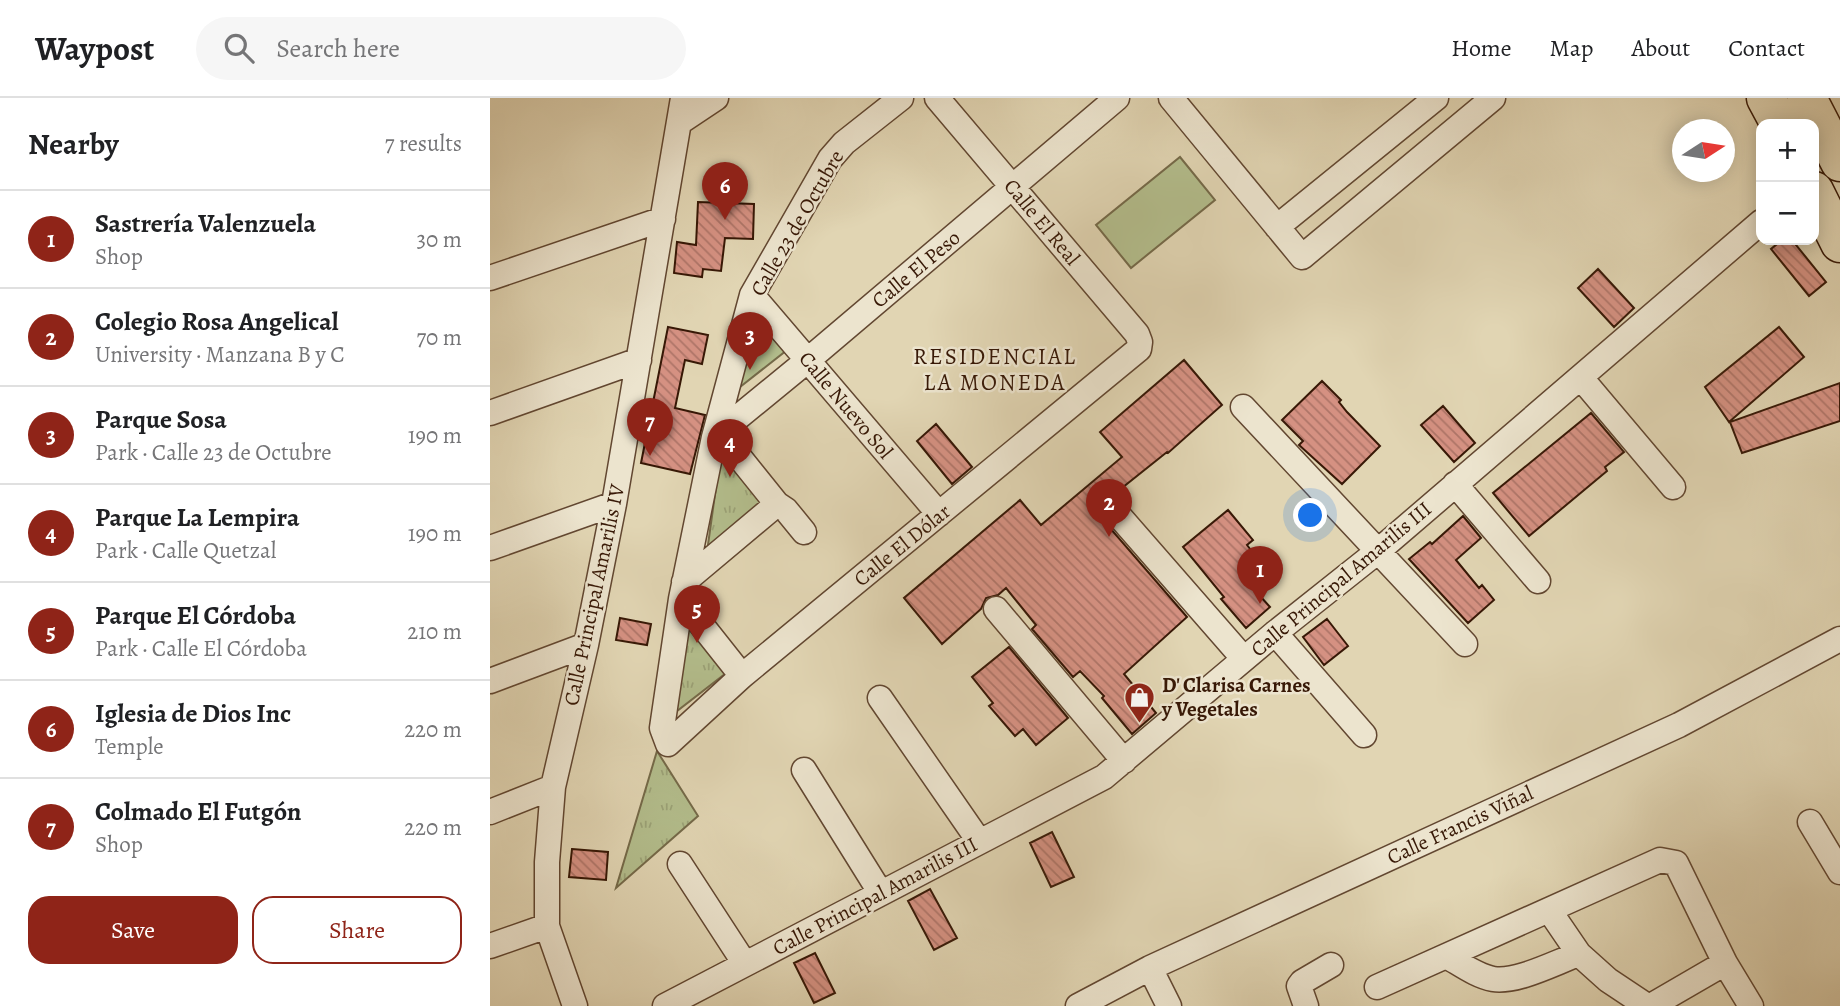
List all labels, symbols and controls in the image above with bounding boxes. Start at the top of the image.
search box [196,17,686,80]
text: Waypost [35,26,154,71]
icon: search [220,29,258,67]
text: Search here [276,31,400,66]
text: Home [1451,32,1512,64]
text: Map [1550,32,1594,64]
text: About [1632,32,1690,64]
text: Contact [1728,32,1805,64]
north arrow [1672,119,1735,182]
map controls [1756,119,1819,245]
button: + [1756,119,1819,182]
text: Nearby [28,124,119,164]
text: 7 results [385,128,462,159]
street label: Calle 23 de Octubre [744,145,850,301]
pin: 6 [702,162,748,220]
street label: Calle El Real [998,173,1086,271]
button: − [1756,182,1819,245]
text: Sastrería Valenzuela [95,206,316,241]
text: 1 [47,224,55,255]
text: 30 m [416,224,462,255]
street label: Calle El Peso [866,224,966,314]
text: Shop [95,241,143,272]
text: Colegio Rosa Angelical [95,304,339,339]
pin: 3 [727,312,773,370]
text: 2 [45,322,57,353]
text: 70 m [416,322,462,353]
text: University · Manzana B y C [95,339,345,370]
district label: RESIDENCIAL LA MONEDA [913,341,1077,398]
street label: Calle Nuevo Sol [793,345,899,465]
pin: 7 [627,398,673,456]
text: Parque Sosa [95,402,227,437]
pin: 4 [707,419,753,477]
text: 3 [46,420,56,451]
text: 190 m [408,420,462,451]
text: Park · Calle 23 de Octubre [95,437,332,468]
pin: 2 [1086,479,1132,537]
street label: Calle Principal Amarilis IV [557,482,631,708]
street label: Calle Principal Amarilis III [1245,495,1437,663]
street label: Calle El Dólar [848,497,956,593]
your location [1293,498,1327,532]
text: Parque La Lempira [95,500,300,535]
text: 4 [46,518,56,549]
text: 190 m [408,518,462,549]
text: Park · Calle Quetzal [95,535,276,566]
pin: 1 [1237,546,1283,604]
pin: 5 [674,585,720,643]
text: Parque El Córdoba [95,598,296,633]
text: 5 [46,616,56,647]
text: 210 m [407,616,462,647]
text: Park · Calle El Córdoba [95,633,307,664]
place label: D' Clarisa Carnes y Vegetales [1161,671,1311,723]
shop icon: D' Clarisa Carnes y Vegetales [1122,680,1156,724]
text: Iglesia de Dios Inc [95,696,291,731]
text: 6 [46,714,56,745]
text: 220 m [404,714,462,745]
text: Temple [95,731,164,762]
street label: Calle Francis Viñal [1382,779,1538,871]
text: Colmado El Futgón [95,794,301,829]
text: 7 [46,812,56,843]
text: 220 m [404,812,462,843]
text: Shop [95,829,143,860]
street label: Calle Principal Amarilis III [768,830,982,962]
button: Save [28,896,238,964]
button: Share [252,896,462,964]

